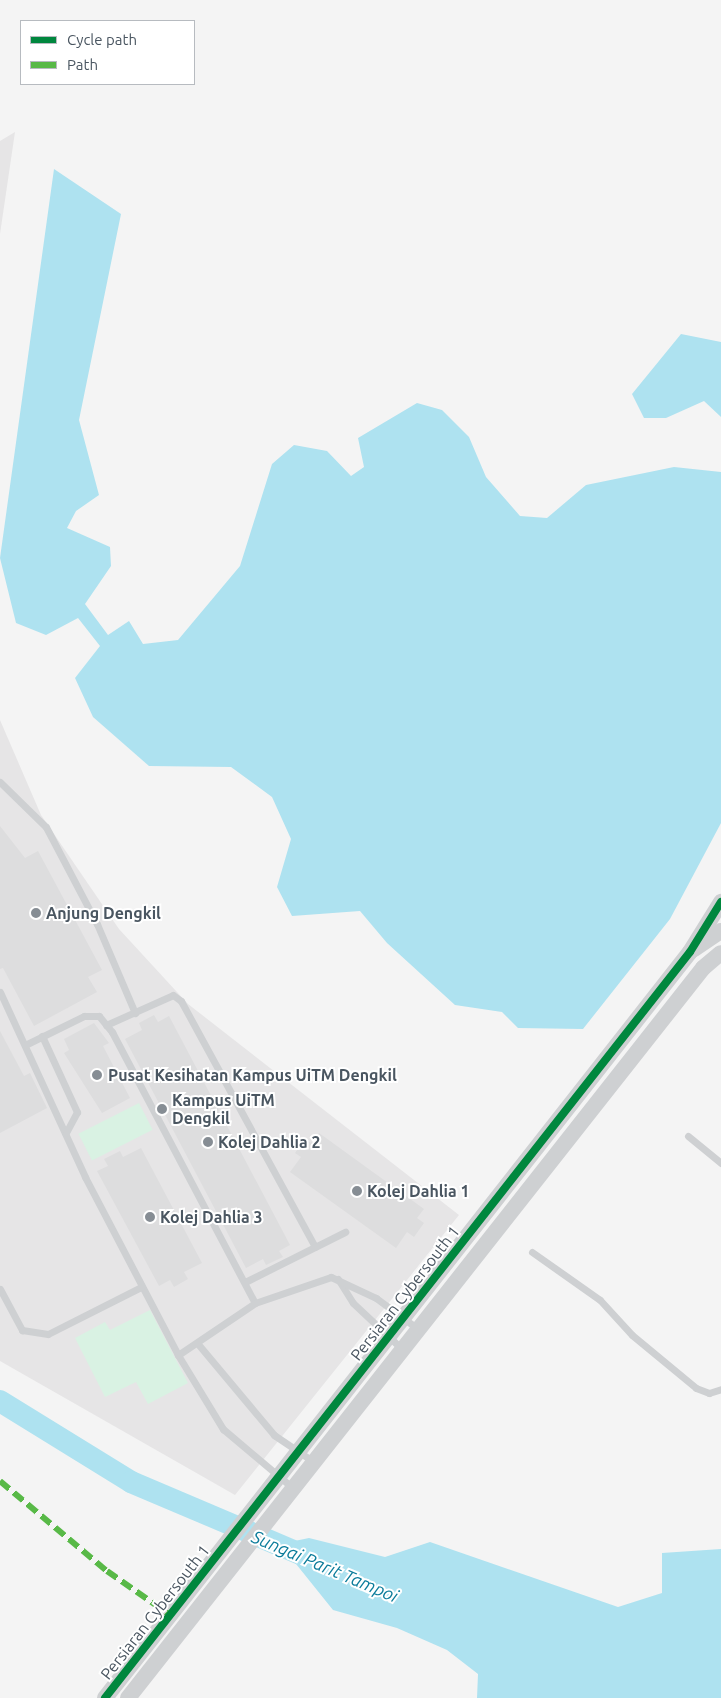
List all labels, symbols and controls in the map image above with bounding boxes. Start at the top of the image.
legend [20,20,195,85]
text: Cycle path [67,31,137,48]
text: Path [67,56,98,73]
place label: Anjung Dengkil [46,903,161,923]
marker: Anjung Dengkil [30,907,42,919]
place label: Pusat Kesihatan Kampus UiTM Dengkil [108,1065,397,1085]
marker: Pusat Kesihatan Kampus UiTM Dengkil [90,1068,104,1082]
place label: Kampus UiTM Dengkil [172,1090,275,1128]
marker: Kampus UiTM Dengkil [156,1103,168,1115]
place label: Kolej Dahlia 2 [218,1132,321,1152]
marker: Kolej Dahlia 2 [202,1136,214,1148]
place label: Kolej Dahlia 1 [367,1181,470,1201]
marker: Kolej Dahlia 1 [351,1185,363,1197]
place label: Kolej Dahlia 3 [160,1207,263,1227]
marker: Kolej Dahlia 3 [144,1211,156,1223]
street label: Persiaran Cybersouth 1 [346,1222,464,1364]
water label: Sungai Parit Tampoi [249,1525,401,1607]
street label: Persiaran Cybersouth 1 [96,1541,214,1683]

